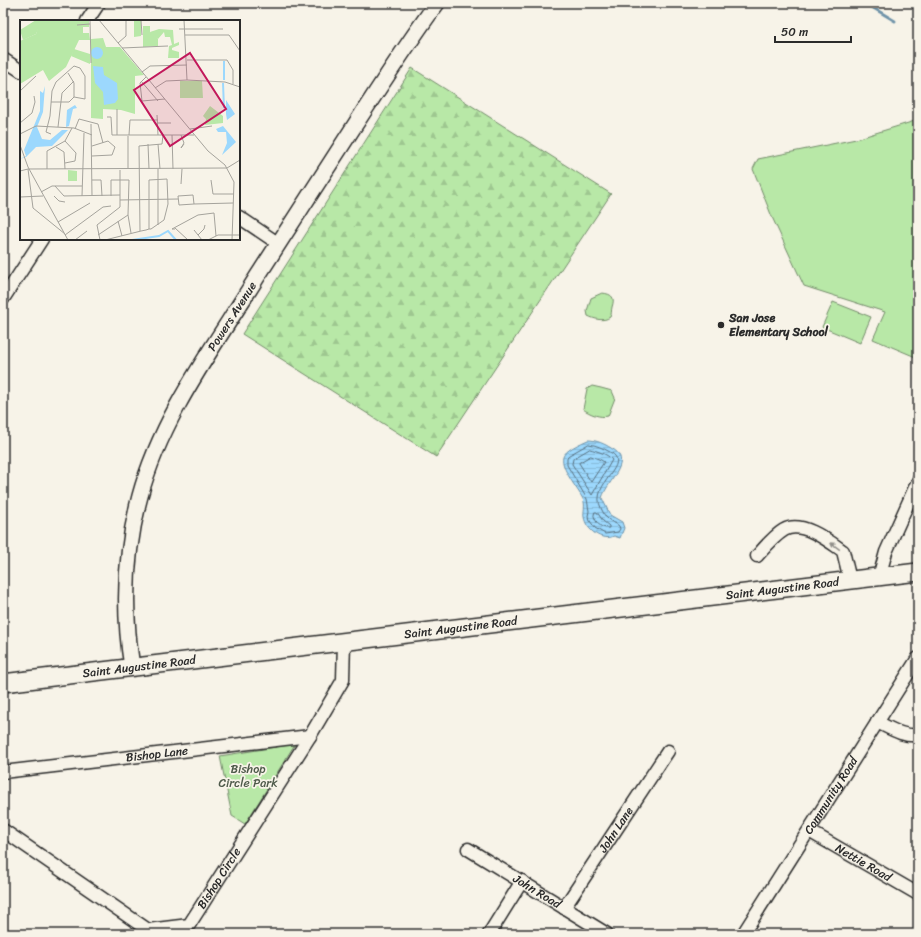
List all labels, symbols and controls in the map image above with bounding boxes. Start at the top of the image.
scale bar [775,18,851,44]
inset map [20,20,240,240]
text: 50 m [781,21,808,43]
street label: Powers Avenue [201,277,263,356]
place label: San Jose Elementary School [728,307,829,343]
marker: San Jose Elementary School [716,320,726,330]
one-way arrow [830,542,840,550]
street label: Saint Augustine Road [724,570,842,606]
street label: Saint Augustine Road [403,610,520,645]
street label: Saint Augustine Road [81,649,199,684]
street label: Bishop Lane [125,739,189,769]
street label: Community Road [798,752,864,839]
park label: Bishop Circle Park [218,758,278,794]
street label: John Lane [592,802,639,858]
street label: Nettie Road [831,837,898,889]
street label: Bishop Circle [191,843,247,913]
street label: John Road [508,867,566,915]

